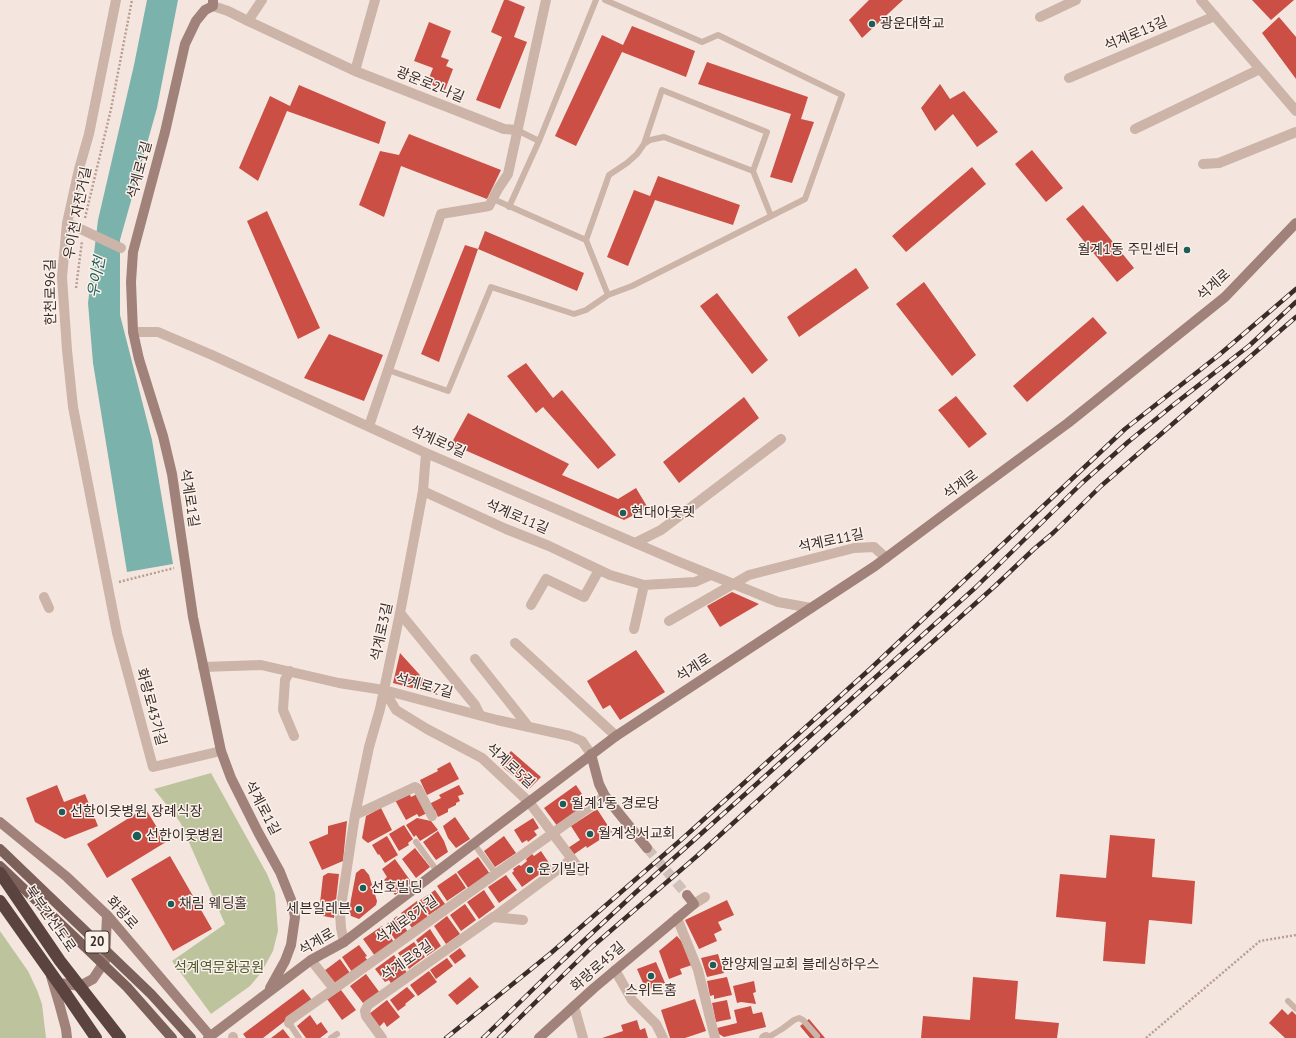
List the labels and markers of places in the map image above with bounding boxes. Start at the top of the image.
place label: 광운대학교 [880,16,944,32]
marker: 광운대학교 [867,19,877,29]
place label: 월계1동 주민센터 [1077,242,1179,258]
marker: 월계1동 주민센터 [1182,245,1192,255]
place label: 현대아웃렛 [631,505,695,521]
marker: 현대아웃렛 [618,508,628,518]
place label: 월계1동 경로당 [571,796,660,812]
marker: 월계1동 경로당 [558,799,568,809]
place label: 선한이웃병원 장례식장 [70,804,203,820]
marker: 선한이웃병원 장례식장 [57,807,67,817]
place label: 월계성서교회 [598,826,675,842]
place label: 선한이웃병원 [146,828,223,844]
marker: 월계성서교회 [585,829,595,839]
marker: 선한이웃병원 [131,830,143,842]
place label: 운기빌라 [538,862,590,878]
marker: 운기빌라 [525,865,535,875]
place label: 선호빌딩 [371,880,423,896]
marker: 선호빌딩 [358,883,368,893]
place label: 채림 웨딩홀 [179,896,247,912]
marker: 채림 웨딩홀 [166,899,176,909]
place label: 세븐일레븐 [287,901,351,917]
marker: 세븐일레븐 [354,904,364,914]
place label: 한양제일교회 블레싱하우스 [721,957,879,973]
marker: 한양제일교회 블레싱하우스 [708,960,718,970]
marker: 스위트홈 [646,971,656,981]
place label: 스위트홈 [625,983,677,999]

